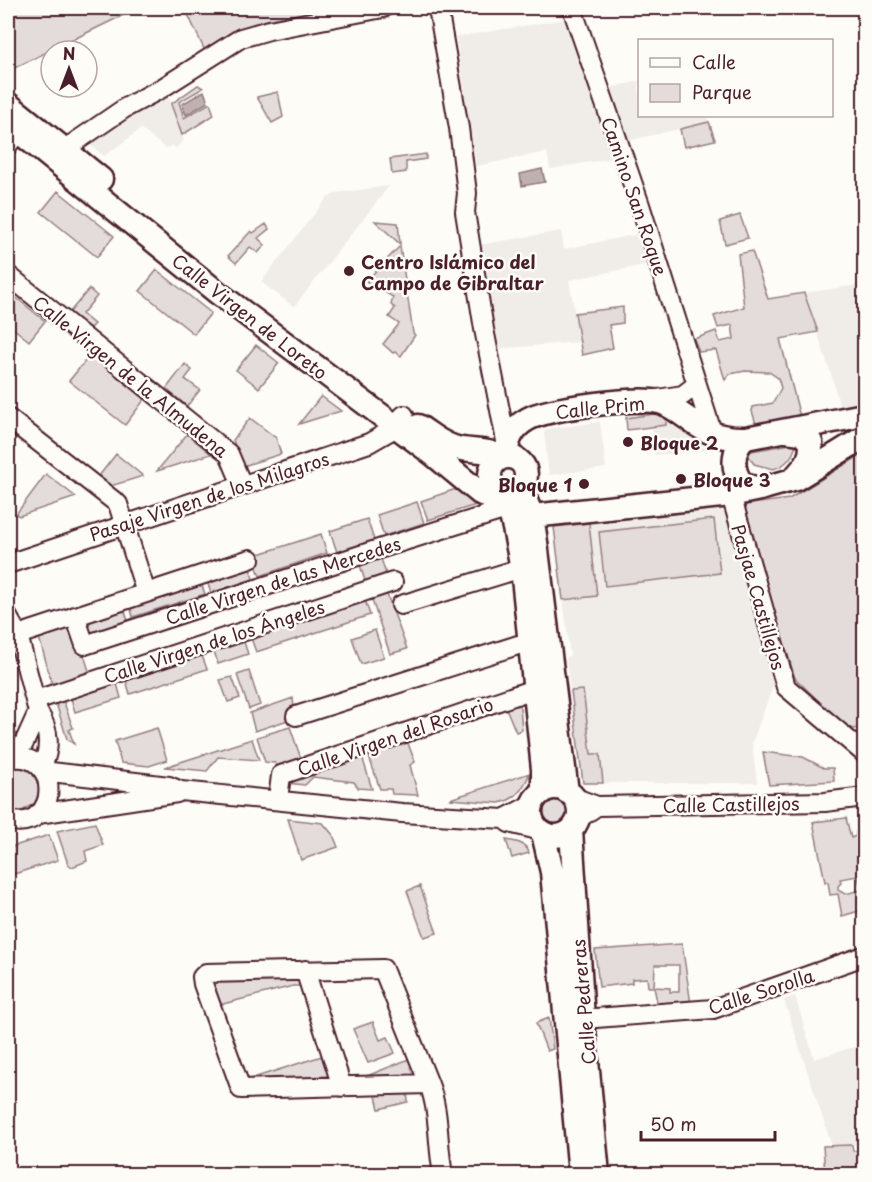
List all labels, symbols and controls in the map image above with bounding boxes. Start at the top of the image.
north arrow [39,39,99,99]
legend [638,39,833,117]
text: N [63,41,75,65]
text: Calle [692,48,736,75]
text: Parque [692,78,752,105]
street label: Camino San Roque [595,113,675,279]
street label: Calle Virgen de Loreto [166,247,334,385]
place label: Centro Islámico del Campo de Gibraltar [361,248,544,296]
marker: Centro Islámico del Campo de Gibraltar [342,264,356,278]
street label: Calle Virgen de la Almudena [28,289,235,464]
street label: Calle Prim [554,389,646,425]
place label: Bloque 2 [640,429,719,456]
marker: Bloque 2 [621,435,635,449]
street label: Pasaje Virgen de los Milagros [86,444,332,548]
place label: Bloque 3 [693,466,771,493]
place label: Bloque 1 [498,471,572,498]
marker: Bloque 3 [674,472,688,486]
marker: Bloque 1 [577,477,591,491]
street label: Pasjae Castillejos [725,521,793,673]
street label: Calle Virgen de las Mercedes [162,529,404,631]
street label: Calle Virgen de los Ángeles [100,592,328,690]
street label: Calle Virgen del Rosario [293,690,497,782]
street label: Calle Castillejos [662,789,800,819]
street label: Calle Pedreras [564,938,602,1066]
street label: Calle Sorolla [705,961,818,1021]
scale bar [641,1104,774,1142]
text: 50 m [650,1110,697,1137]

